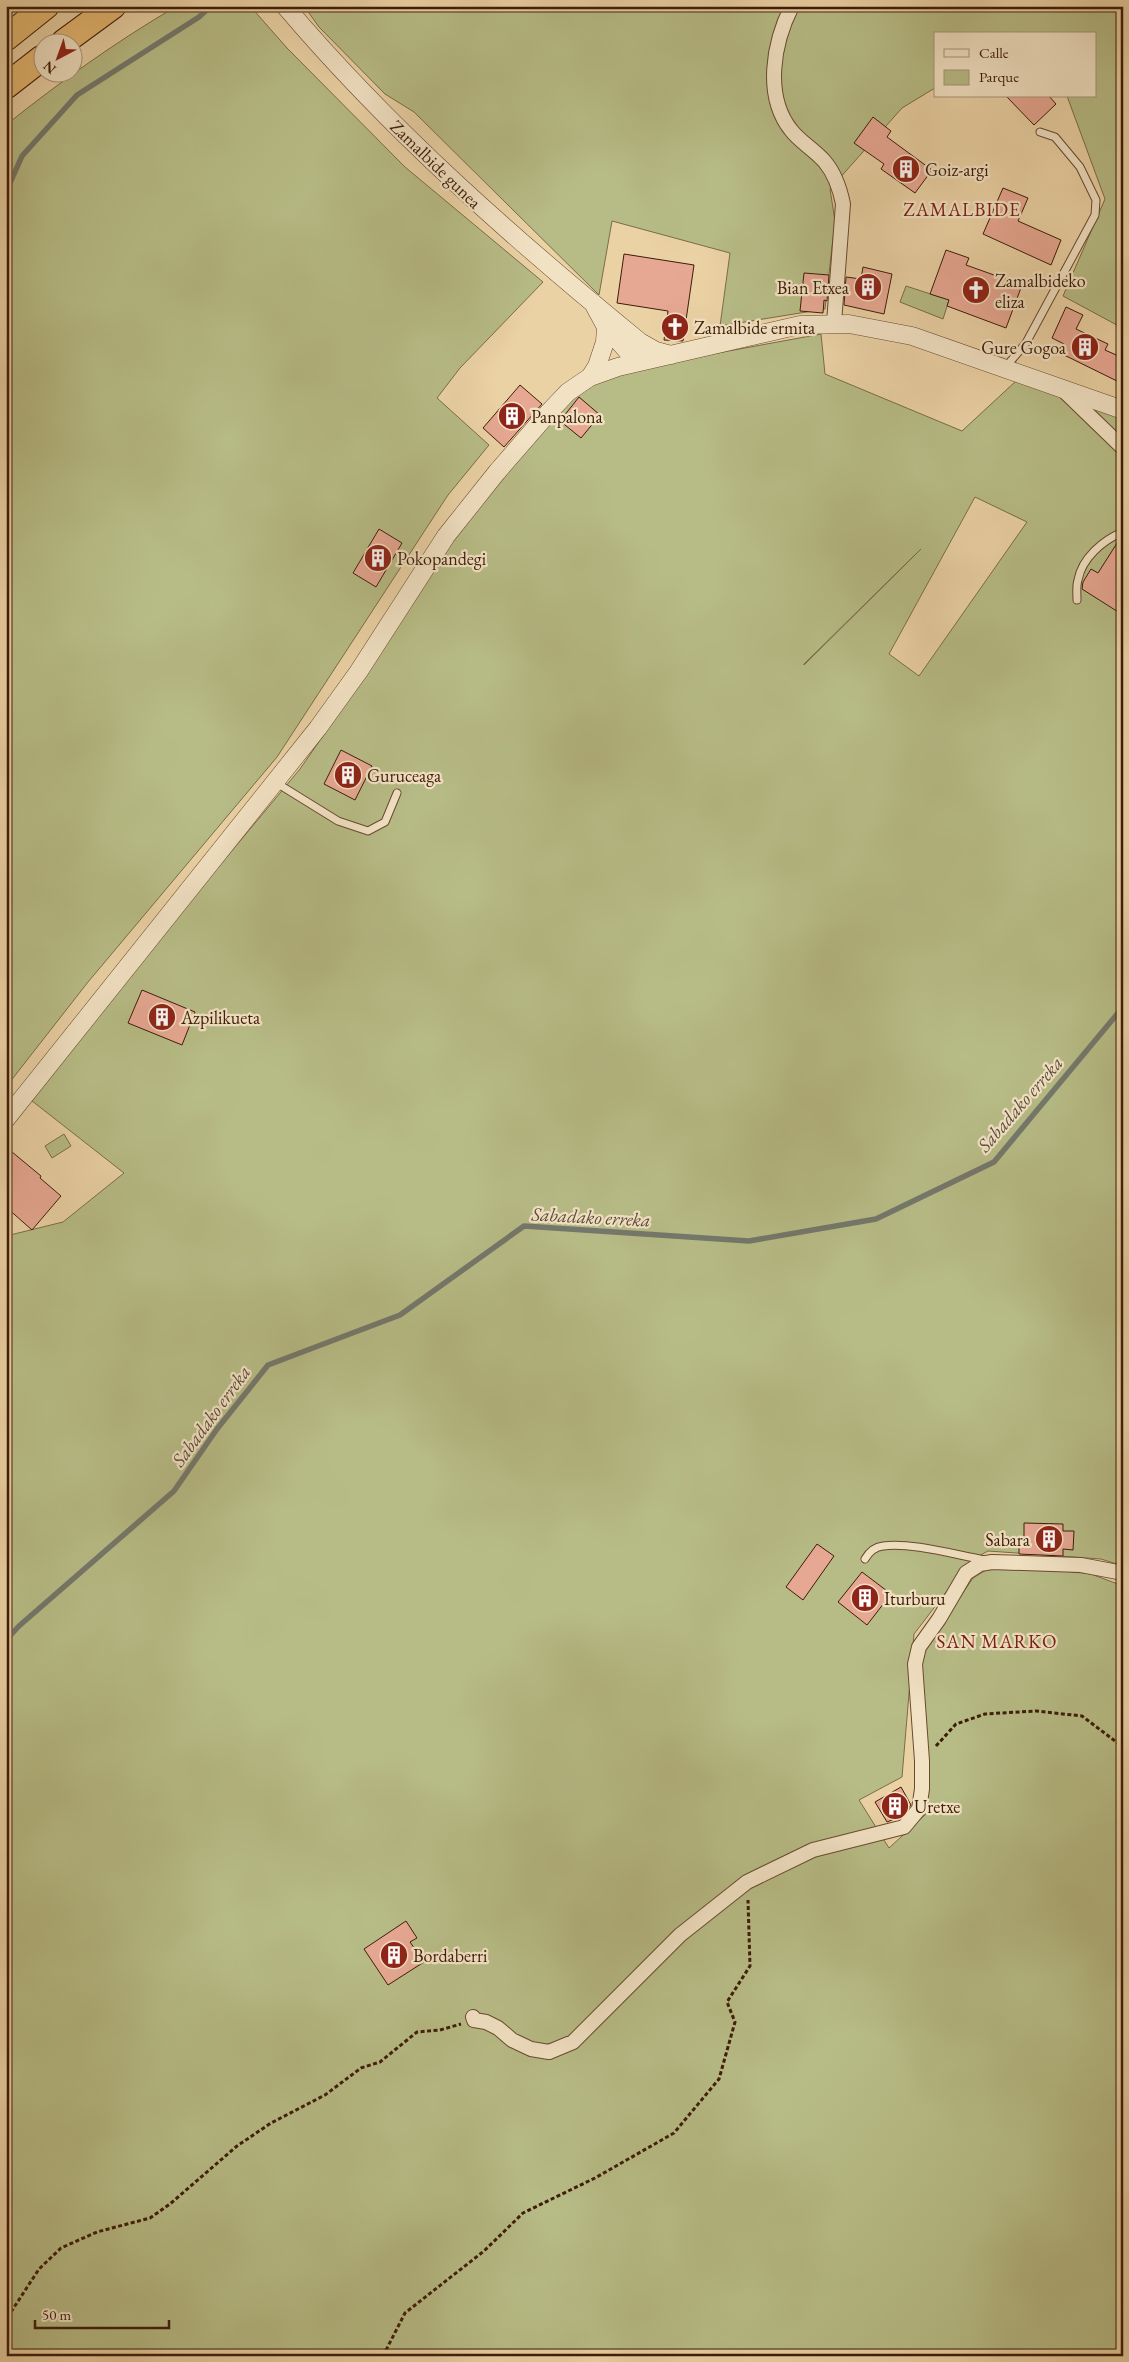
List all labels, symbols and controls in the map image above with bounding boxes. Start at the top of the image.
north arrow [32,32,82,82]
legend [934,32,1096,98]
text: Calle [979,43,1009,62]
text: N [39,57,60,78]
text: Parque [979,67,1019,86]
street label: Zamalbide gunea [386,115,487,214]
building icon: Goiz-argi [891,154,921,184]
place label: Goiz-argi [925,158,989,181]
district label: ZAMALBIDE [903,197,1021,222]
place label: Zamalbideko eliza [995,269,1086,313]
building icon: Bian Etxea [853,272,883,302]
church icon: Zamalbideko eliza [961,275,991,305]
place label: Bian Etxea [777,276,850,299]
church icon: Zamalbide ermita [660,312,690,342]
place label: Zamalbide ermita [694,316,816,339]
building icon: Gure Gogoa [1070,332,1100,362]
place label: Gure Gogoa [981,336,1067,359]
building icon: Panpalona [497,401,527,431]
place label: Panpalona [531,405,604,428]
building icon: Pokopandegi [363,543,393,573]
place label: Pokopandegi [397,547,487,570]
building icon: Guruceaga [333,760,363,790]
place label: Guruceaga [367,764,442,787]
building icon: Azpilikueta [147,1002,177,1032]
place label: Azpilikueta [180,1006,261,1029]
water label: Sabadako erreka [971,1051,1068,1158]
water label: Sabadako erreka [530,1201,651,1233]
water label: Sabadako erreka [165,1361,256,1472]
building icon: Sabara [1034,1524,1064,1554]
place label: Sabara [985,1528,1031,1551]
building icon: Iturburu [850,1583,880,1613]
place label: Iturburu [884,1587,946,1610]
district label: SAN MARKO [936,1629,1058,1654]
building icon: Uretxe [880,1791,910,1821]
place label: Uretxe [914,1795,960,1818]
building icon: Bordaberri [379,1940,409,1970]
place label: Bordaberri [413,1944,488,1967]
scale bar [35,2297,169,2329]
text: 50 m [42,2305,71,2324]

